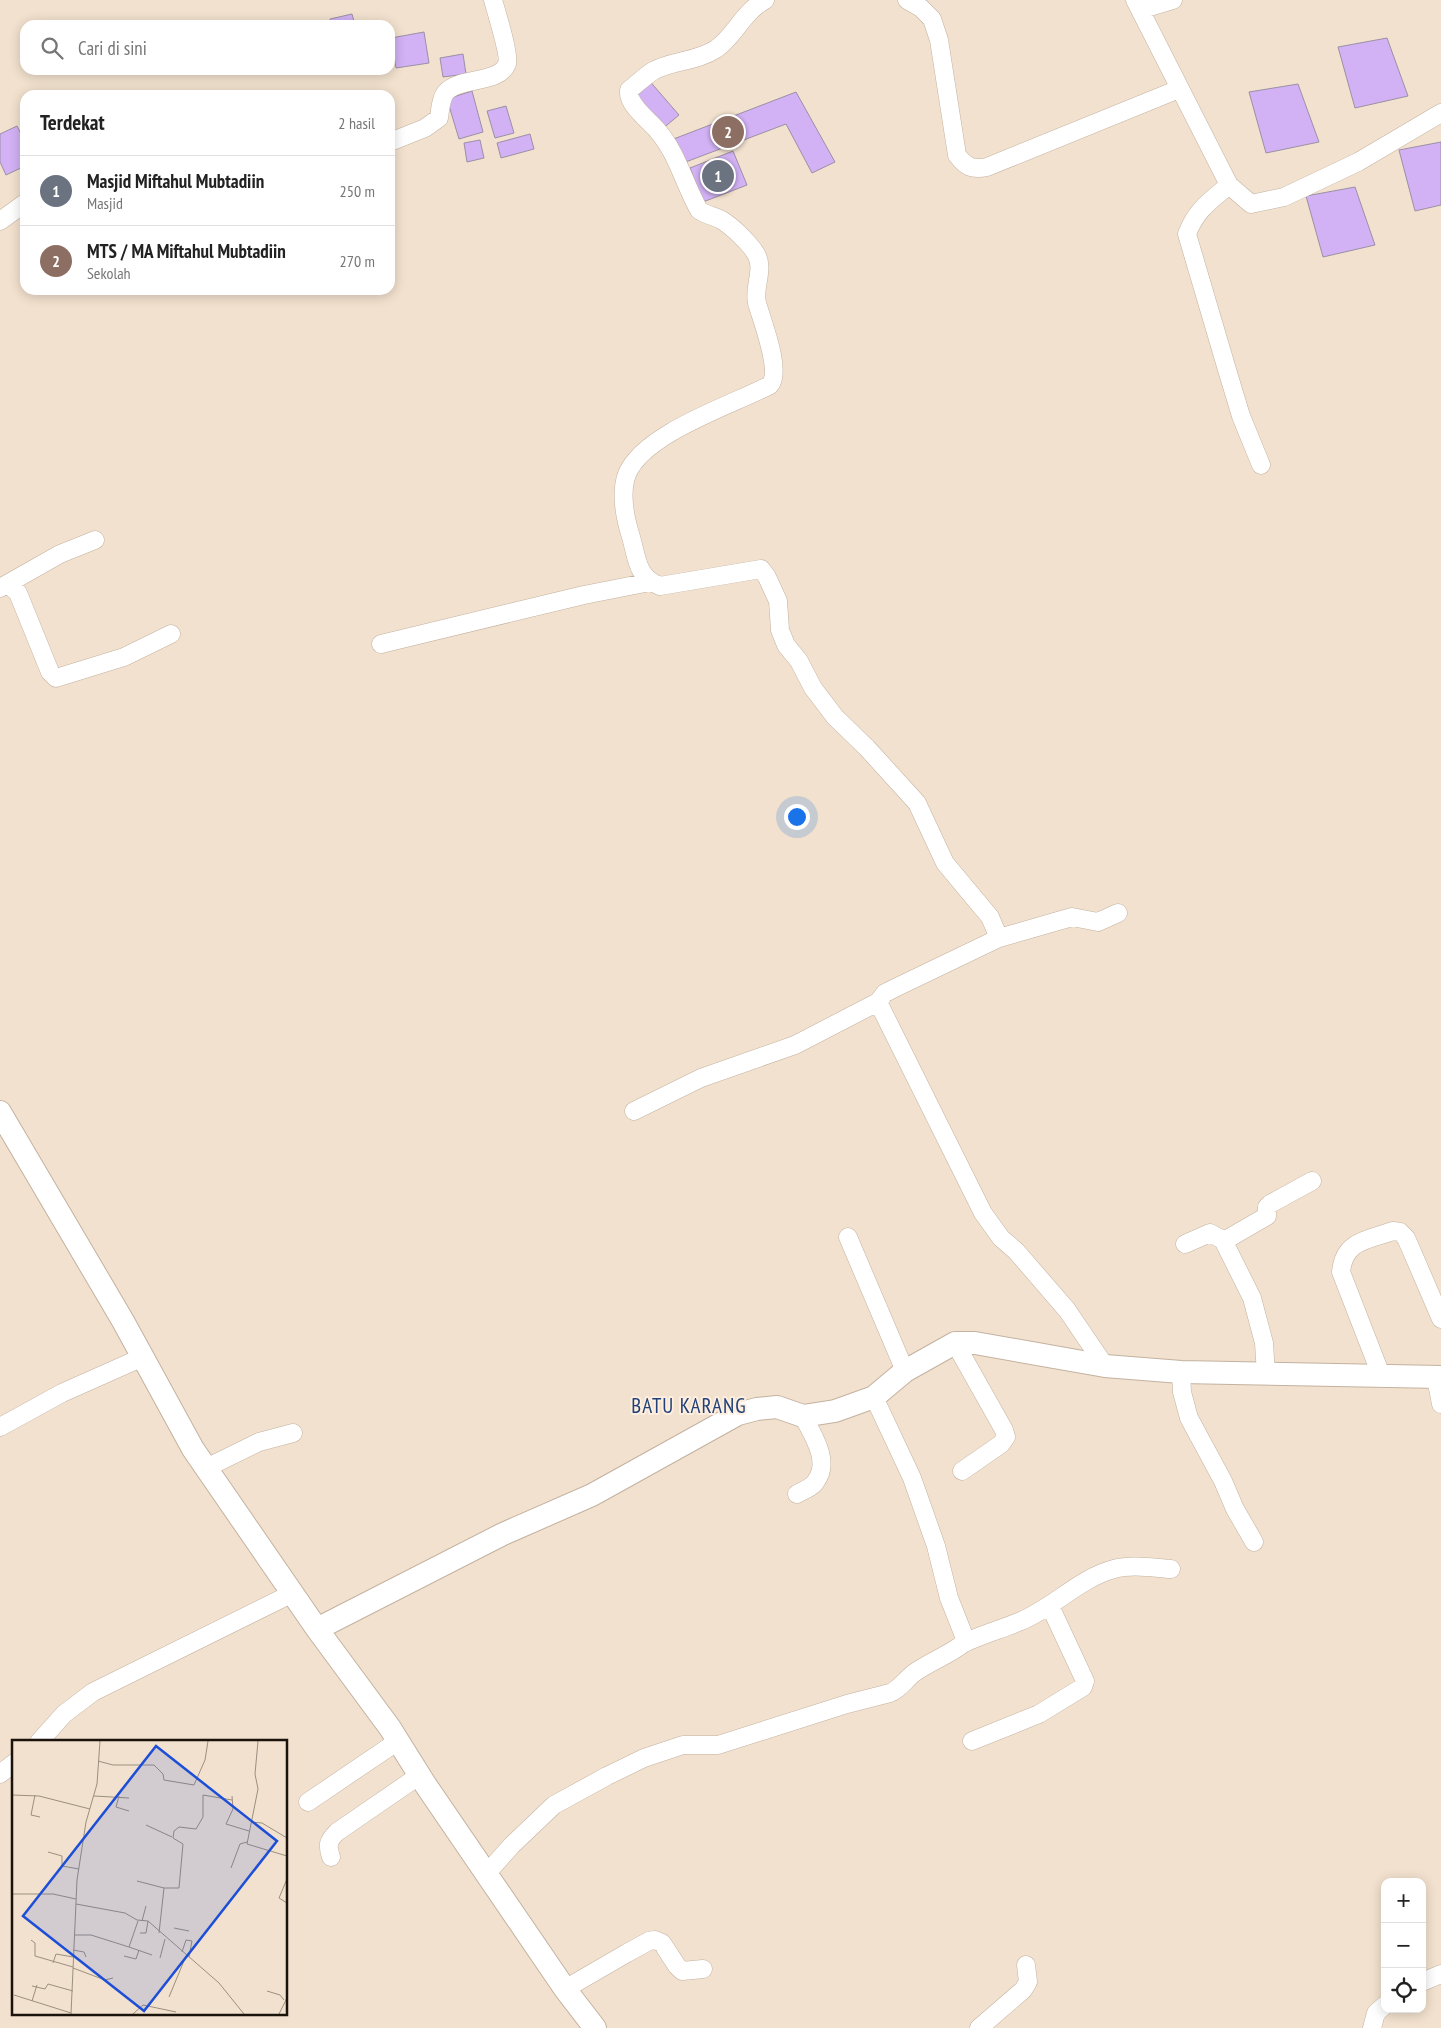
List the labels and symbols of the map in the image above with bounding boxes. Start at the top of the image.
pin: 2 [712,113,744,151]
pin: 1 [702,157,734,195]
your location [784,804,810,830]
district label: BATU KARANG [631,1392,747,1419]
inset map [12,1740,288,2016]

